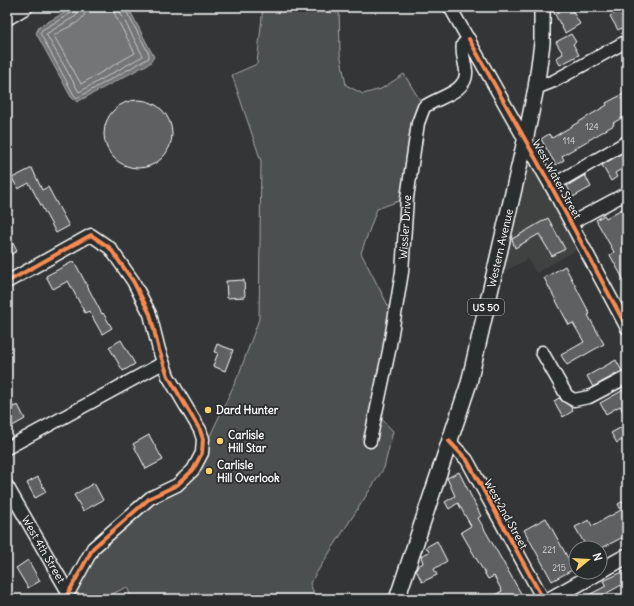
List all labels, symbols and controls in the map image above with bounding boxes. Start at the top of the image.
house number: 124 [585,121,599,132]
house number: 114 [563,135,575,146]
street label: West Water Street [529,137,585,221]
street label: Wissler Drive [396,195,414,260]
street label: Western Avenue [484,207,516,289]
road number: US 50 [468,299,504,315]
place label: Dard Hunter [216,403,279,417]
marker: Dard Hunter [203,405,213,415]
place label: Carlisle Hill Star [228,428,267,455]
marker: Carlisle Hill Star [215,436,225,446]
place label: Carlisle Hill Overlook [217,458,280,485]
marker: Carlisle Hill Overlook [204,466,214,476]
street label: West 2nd Street [481,477,531,552]
street label: West 4th Street [19,513,68,586]
north arrow [568,540,608,580]
house number: 221 [542,544,556,555]
text: N [590,551,605,563]
house number: 215 [552,562,566,573]

